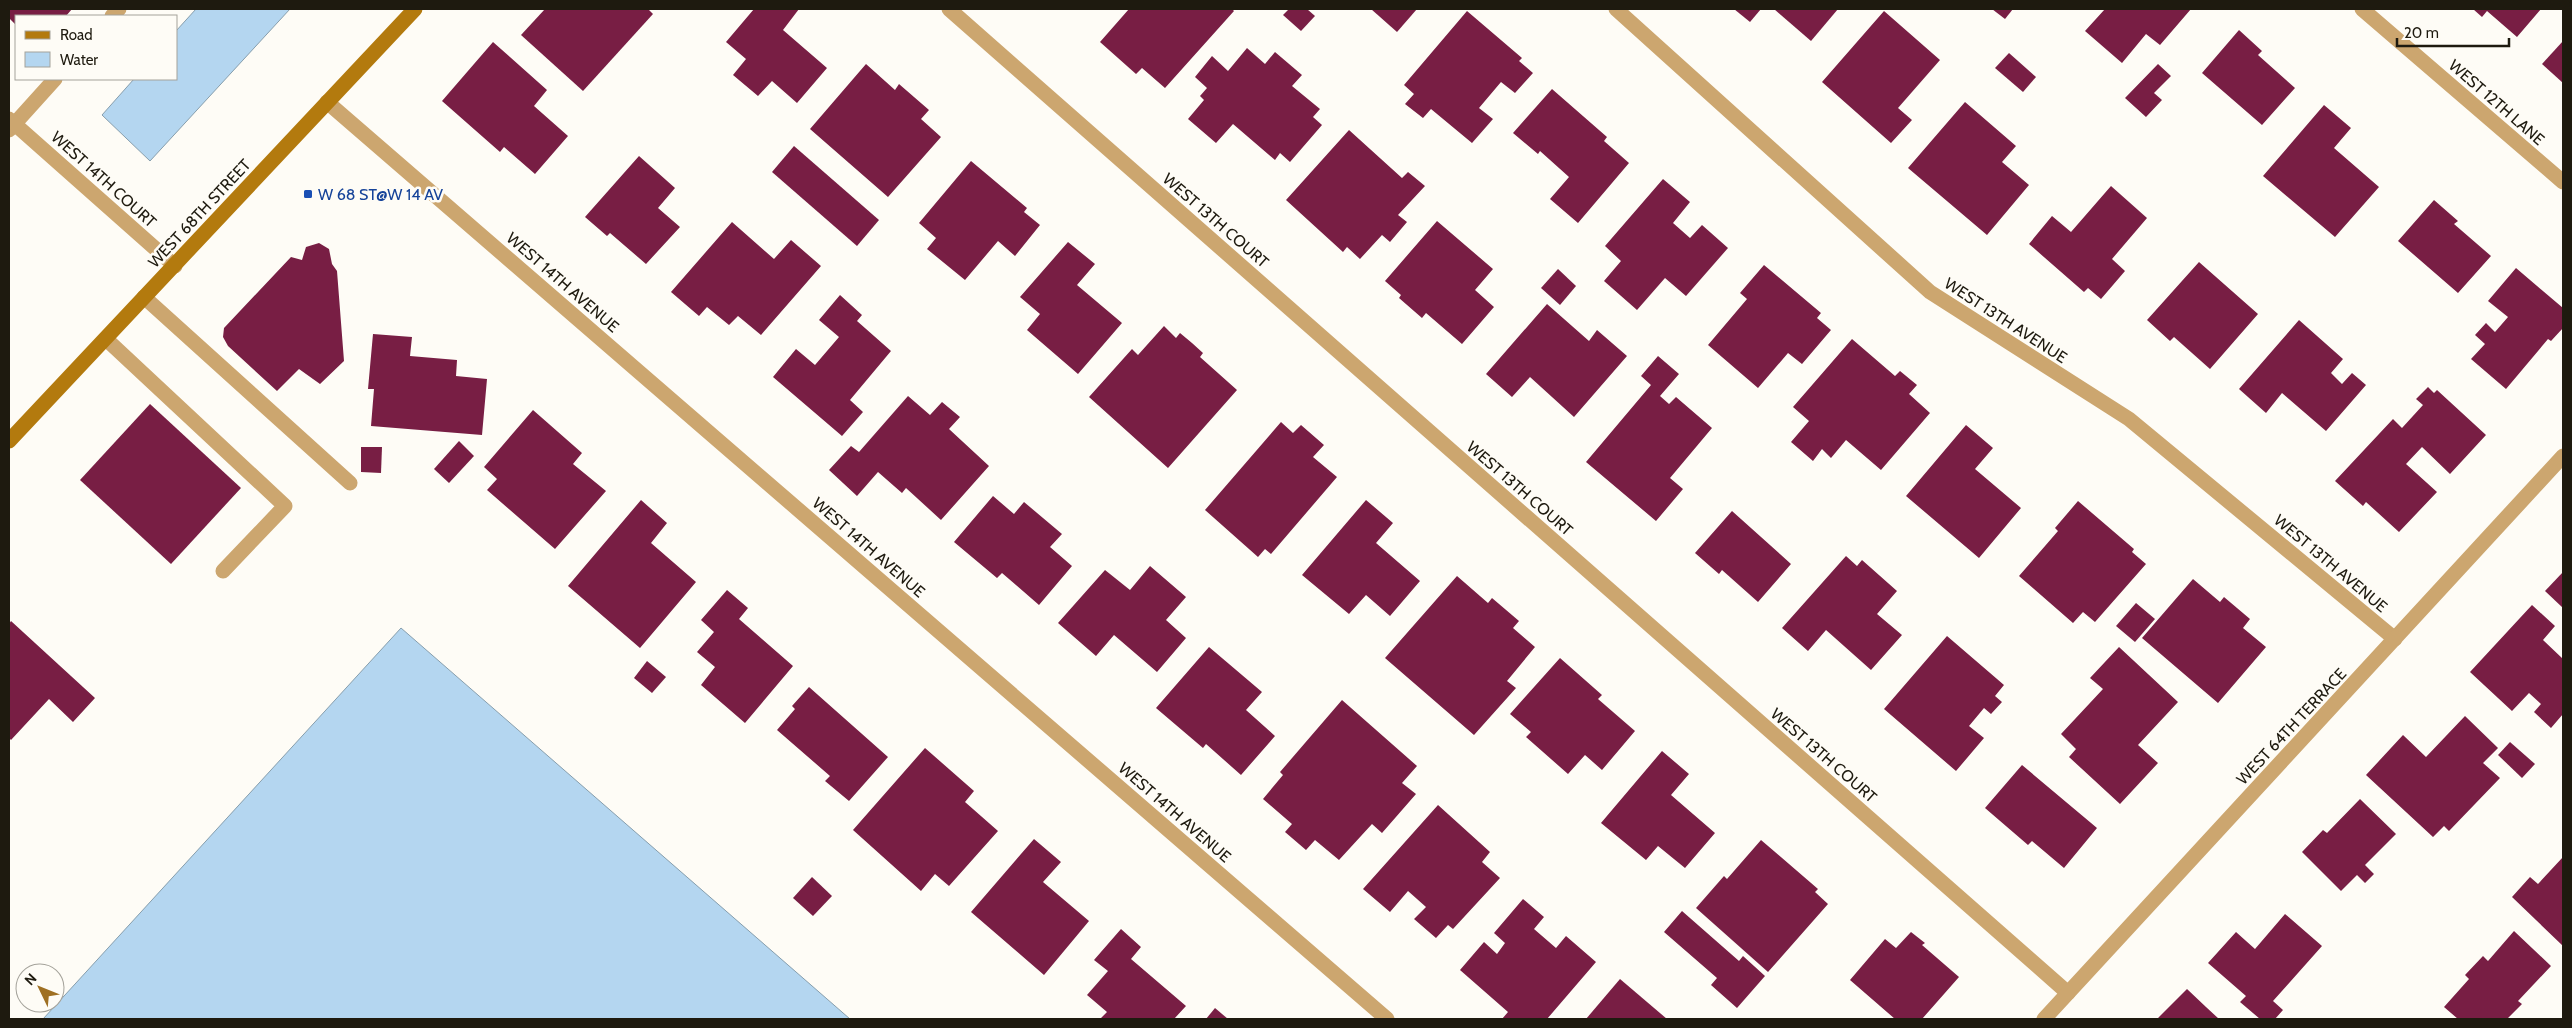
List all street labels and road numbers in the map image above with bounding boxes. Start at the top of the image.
street label: WEST 12TH LANE [2445,56,2548,149]
street label: WEST 14TH COURT [47,127,160,232]
street label: WEST 68TH STREET [144,155,255,272]
street label: WEST 13TH COURT [1159,169,1273,272]
street label: WEST 14TH AVENUE [503,228,623,336]
street label: WEST 13TH AVENUE [1941,274,2071,367]
street label: WEST 13TH COURT [1463,437,1577,540]
street label: WEST 14TH AVENUE [809,493,929,601]
street label: WEST 13TH AVENUE [2270,510,2391,616]
street label: WEST 64TH TERRACE [2233,664,2350,788]
street label: WEST 13TH COURT [1767,704,1881,807]
street label: WEST 14TH AVENUE [1115,758,1235,866]

